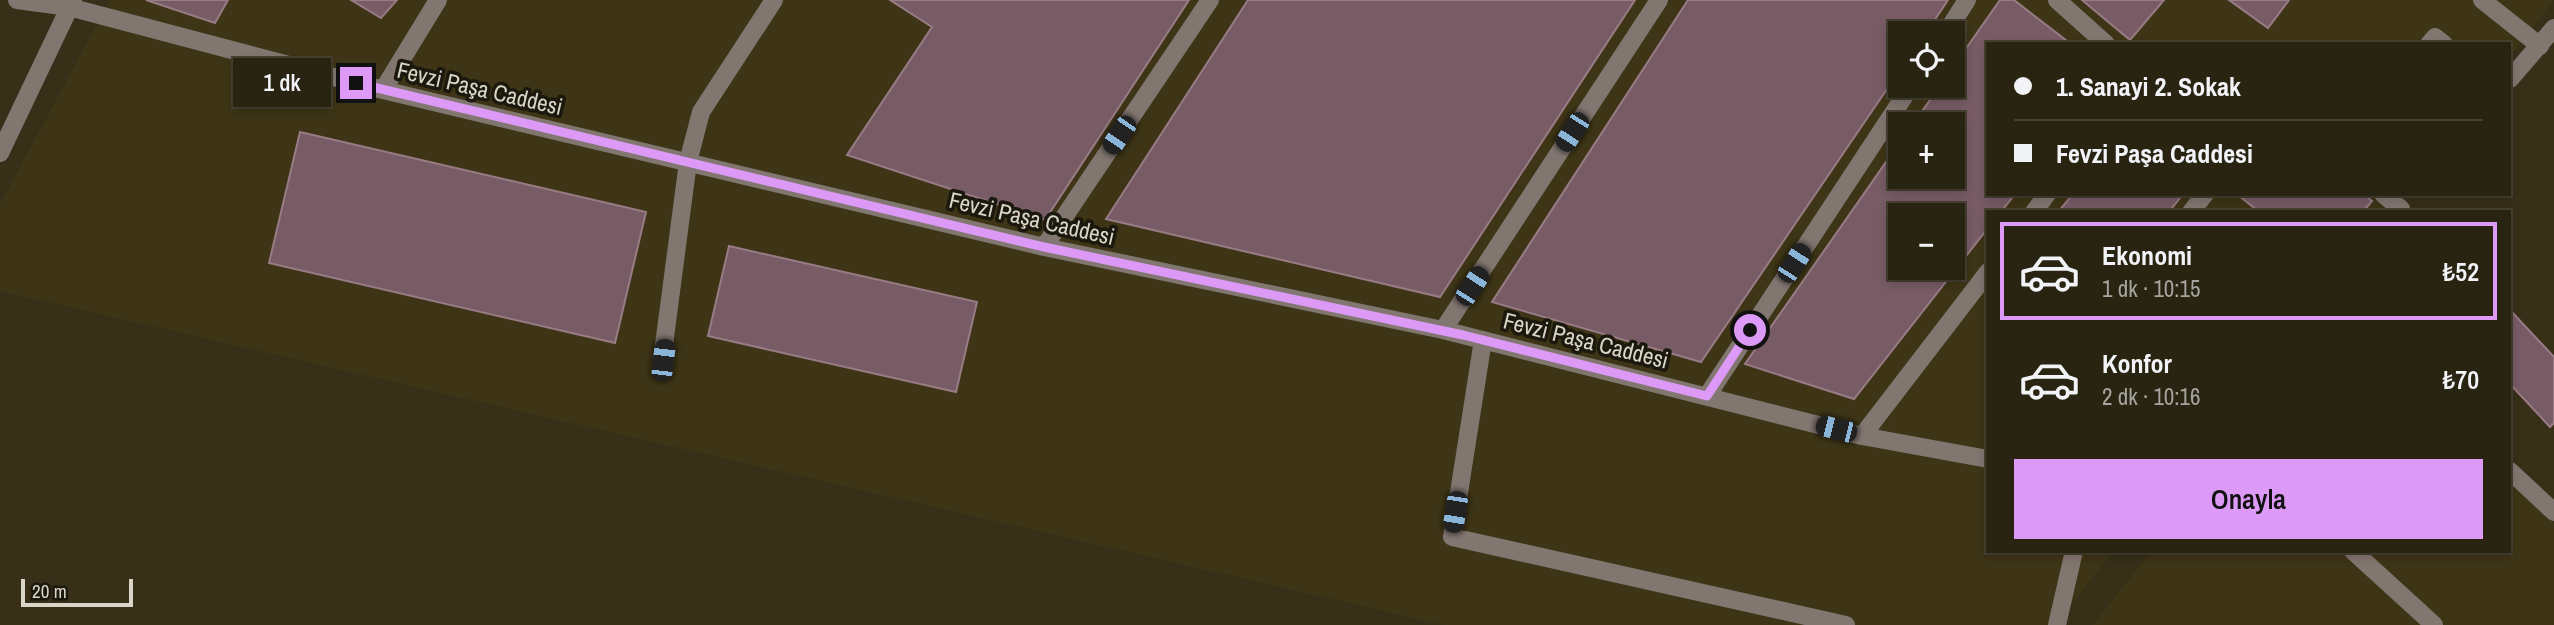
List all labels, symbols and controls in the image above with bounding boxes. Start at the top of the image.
map controls [1888,21,1965,280]
button: locate [1888,21,1965,98]
street label: Fevzi Paşa Caddesi [394,54,566,122]
callout: 1 dk [233,58,332,108]
text: 1 dk [263,67,301,98]
route end [340,67,372,99]
text: 1. Sanayi 2. Sokak [2056,69,2241,104]
car [1552,109,1593,155]
car [1099,112,1140,158]
button: + [1888,112,1965,189]
text: Fevzi Paşa Caddesi [2056,136,2253,171]
street label: Fevzi Paşa Caddesi [946,184,1118,252]
button: − [1888,203,1965,280]
text: Ekonomi [2102,238,2192,273]
car [1774,240,1815,286]
icon: car [2018,240,2081,303]
text: ₺52 [2443,254,2479,289]
car [1452,263,1493,309]
text: 1 dk · 10:15 [2102,273,2201,304]
street label: Fevzi Paşa Caddesi [1500,305,1672,375]
route start [1734,314,1766,346]
car [651,338,676,382]
text: Konfor [2102,346,2172,381]
icon: car [2018,348,2081,411]
text: ₺70 [2443,362,2479,397]
text: 2 dk · 10:16 [2102,381,2201,412]
car [1814,414,1859,444]
button: Onayla [2014,459,2483,539]
car [1442,490,1469,534]
scale bar [21,576,133,608]
text: 20 m [32,578,67,604]

